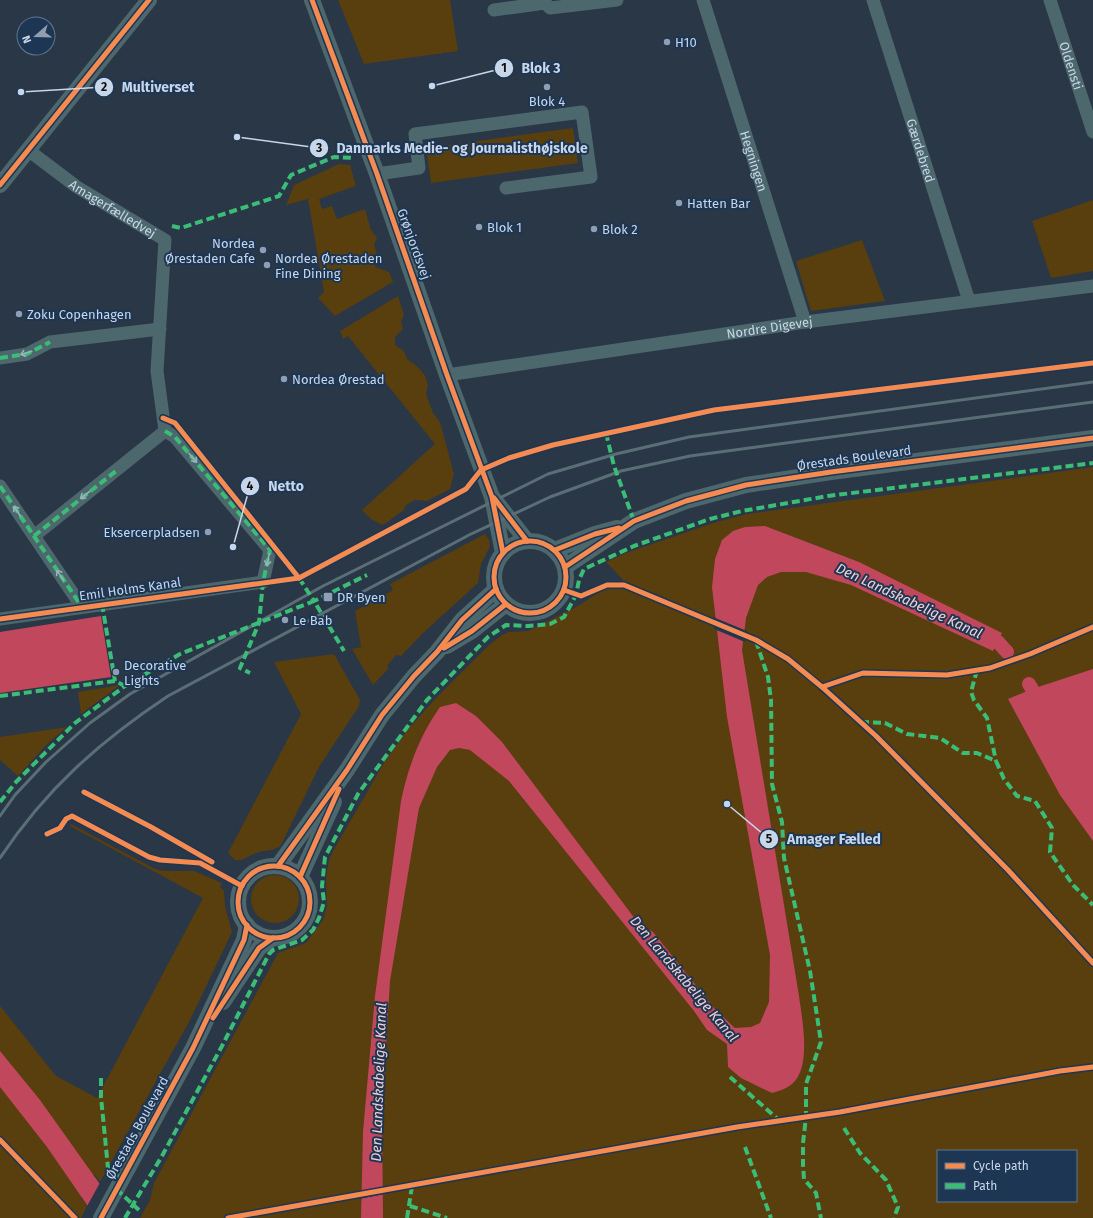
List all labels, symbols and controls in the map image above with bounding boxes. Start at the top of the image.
north arrow [16,16,56,56]
text: N [20,34,34,45]
place label: H10 [675,35,697,50]
marker: H10 [662,37,672,47]
street label: Oldensti [1057,40,1086,92]
callout: Blok 3 [494,55,569,81]
text: Blok 3 [521,60,561,77]
text: 1 [501,61,507,75]
callout: Multiverset [94,74,203,100]
text: Multiverset [122,79,195,96]
text: 2 [101,80,107,94]
marker: Blok 4 [542,82,552,92]
place label: Blok 4 [529,94,565,109]
street label: Gærdebred [904,117,938,184]
street label: Hegningen [737,129,771,193]
callout: Danmarks Medie- og Journalisthøjskole [309,135,596,161]
text: Danmarks Medie- og Journalisthøjskole [336,140,588,157]
text: 3 [315,141,322,155]
street label: Amagerfælledvej [66,176,159,240]
place label: Hatten Bar [687,196,750,211]
marker: Hatten Bar [674,198,684,208]
street label: Grønjordsvej [394,206,434,282]
place label: Blok 1 [487,220,522,235]
marker: Blok 1 [474,222,484,232]
place label: Blok 2 [602,222,638,237]
marker: Blok 2 [589,224,599,234]
place label: Nordea Ørestaden Cafe [165,236,255,266]
marker: Nordea Ørestaden Cafe [258,245,268,255]
place label: Nordea Ørestaden Fine Dining [275,251,382,281]
marker: Nordea Ørestaden Fine Dining [262,260,272,270]
place label: Zoku Copenhagen [27,307,132,322]
marker: Zoku Copenhagen [14,309,24,319]
street label: Nordre Digevej [725,314,813,341]
one-way arrow [19,350,32,357]
place label: Nordea Ørestad [292,372,385,387]
marker: Nordea Ørestad [279,374,289,384]
street label: Ørestads Boulevard [796,443,912,473]
one-way arrow [188,452,197,463]
callout: Netto [240,473,312,499]
text: Netto [268,478,304,495]
text: 4 [247,479,254,493]
one-way arrow [79,491,90,499]
one-way arrow [13,506,21,517]
place label: Eksercerpladsen [104,525,200,540]
marker: Eksercerpladsen [203,527,213,537]
one-way arrow [264,553,272,566]
water label: Den Landskabelige Kanal [833,560,985,642]
one-way arrow [56,570,64,581]
street label: Emil Holms Kanal [78,574,182,604]
place label: DR Byen [337,590,386,605]
marker: DR Byen [322,591,334,603]
place label: Le Bab [293,613,332,628]
marker: Le Bab [280,615,290,625]
place label: Decorative Lights [124,658,186,688]
marker: Decorative Lights [111,667,121,677]
callout: Amager Fælled [759,826,889,852]
text: Amager Fælled [786,831,881,848]
text: 5 [766,832,773,846]
water label: Den Landskabelige Kanal [626,913,742,1045]
water label: Den Landskabelige Kanal [368,1002,390,1162]
street label: Ørestads Boulevard [103,1074,171,1182]
legend [937,1150,1077,1202]
text: Cycle path [973,1159,1029,1173]
text: Path [973,1179,997,1193]

